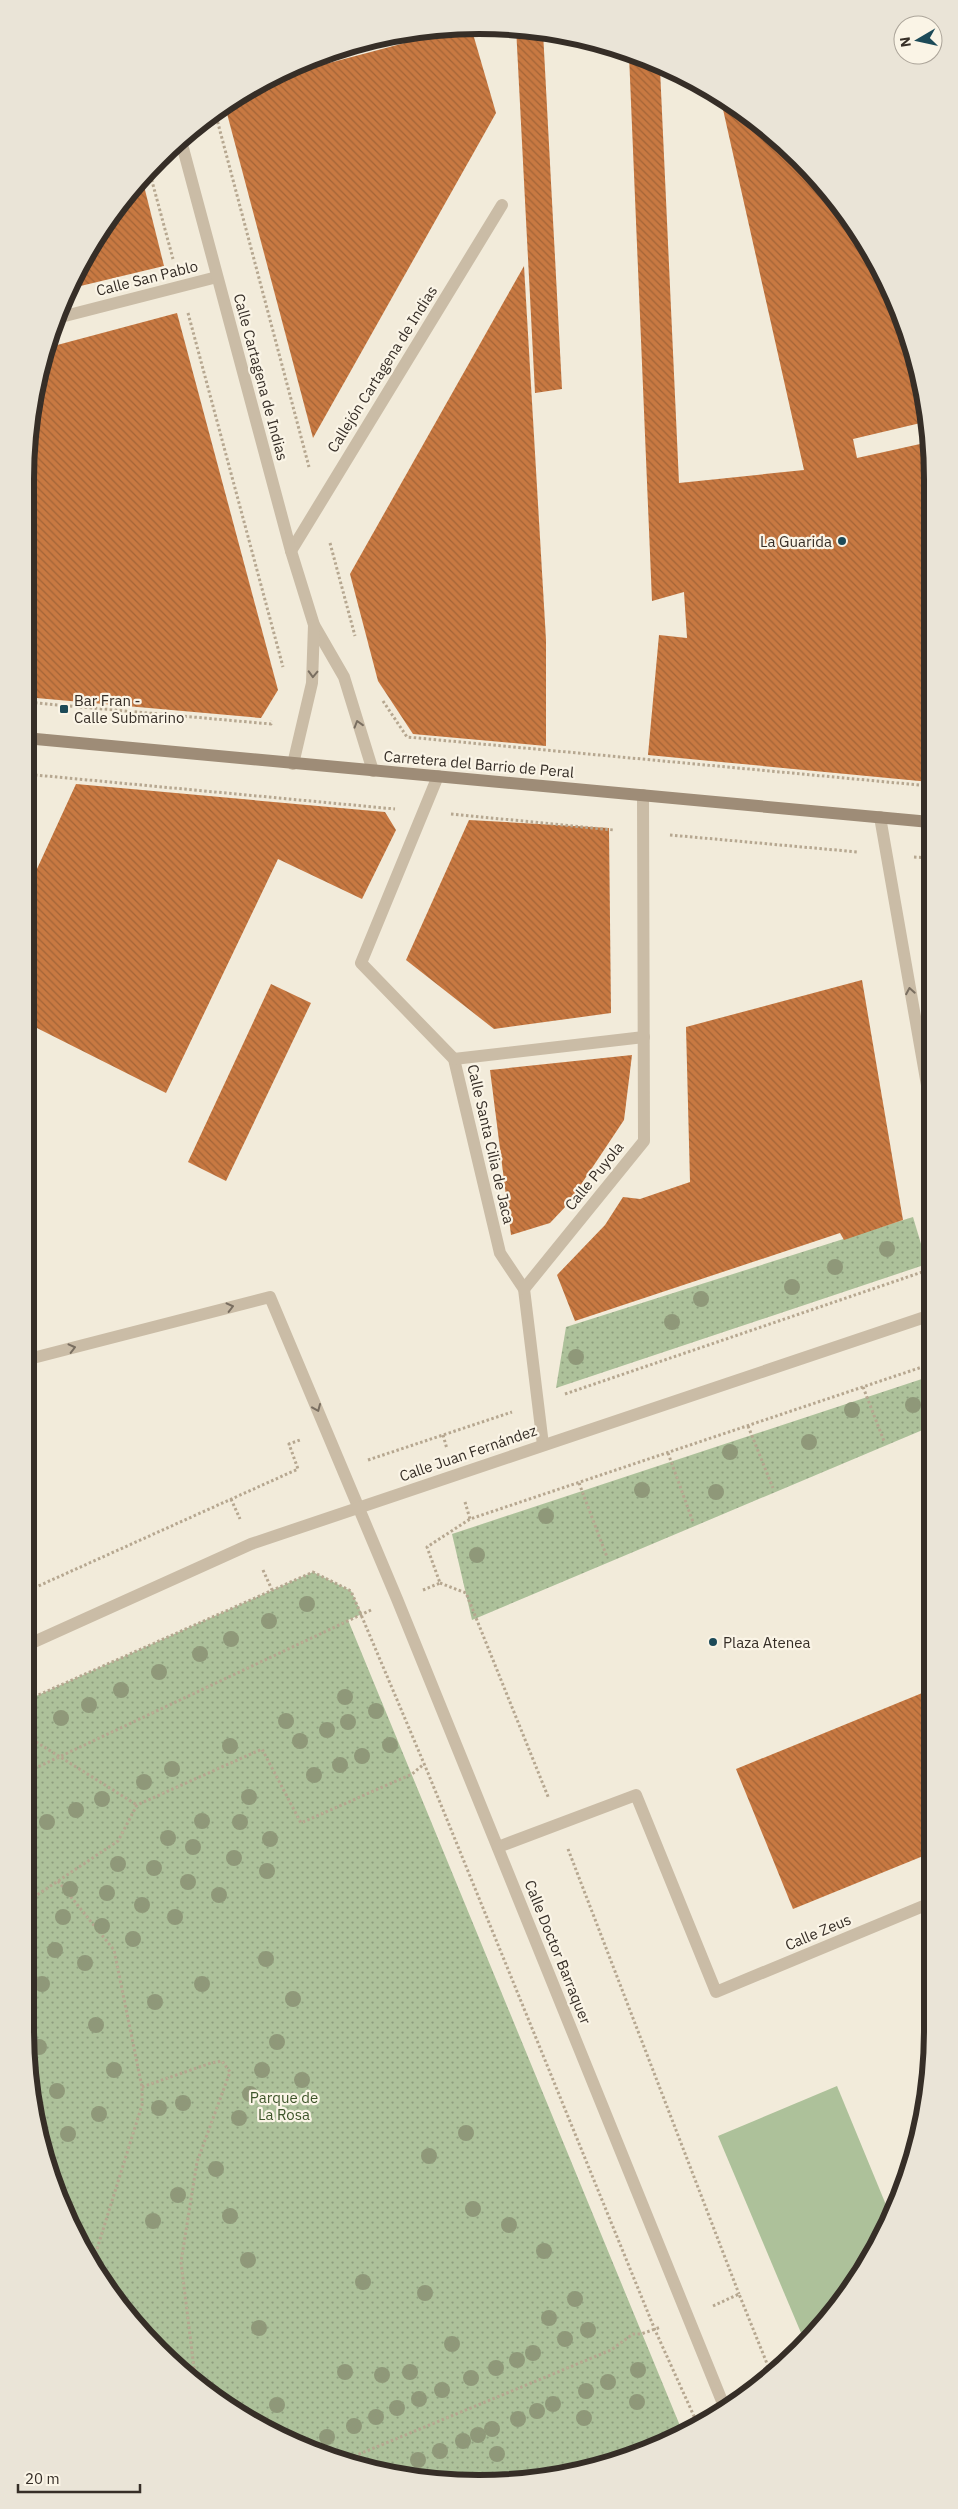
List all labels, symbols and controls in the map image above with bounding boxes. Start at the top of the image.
north arrow [893,15,943,65]
text: N [895,36,915,48]
street label: Calle San Pablo [94,256,200,300]
street label: Callejón Cartagena de Indias [323,282,441,456]
street label: Calle Cartagena de Indias [230,291,292,463]
place label: La Guarida [760,532,832,551]
marker: La Guarida [836,535,848,547]
one-way arrow [308,670,318,678]
place label: Bar Fran - Calle Submarino [74,691,184,727]
marker: Bar Fran - Calle Submarino [58,703,70,715]
one-way arrow [354,721,364,729]
street label: Carretera del Barrio de Peral [383,746,575,782]
one-way arrow [906,987,916,996]
street label: Calle Santa Cilia de Jaca [463,1062,519,1226]
street label: Calle Puyola [561,1138,627,1214]
one-way arrow [225,1302,234,1313]
one-way arrow [68,1343,76,1353]
one-way arrow [311,1403,322,1412]
street label: Calle Juan Fernández [397,1421,539,1485]
place label: Plaza Atenea [723,1633,810,1652]
marker: Plaza Atenea [707,1636,719,1648]
street label: Calle Doctor Barraquer [520,1877,596,2027]
street label: Calle Zeus [782,1910,854,1954]
park label: Parque de La Rosa [250,2088,318,2124]
scale bar [18,2462,140,2494]
text: 20 m [25,2469,60,2488]

